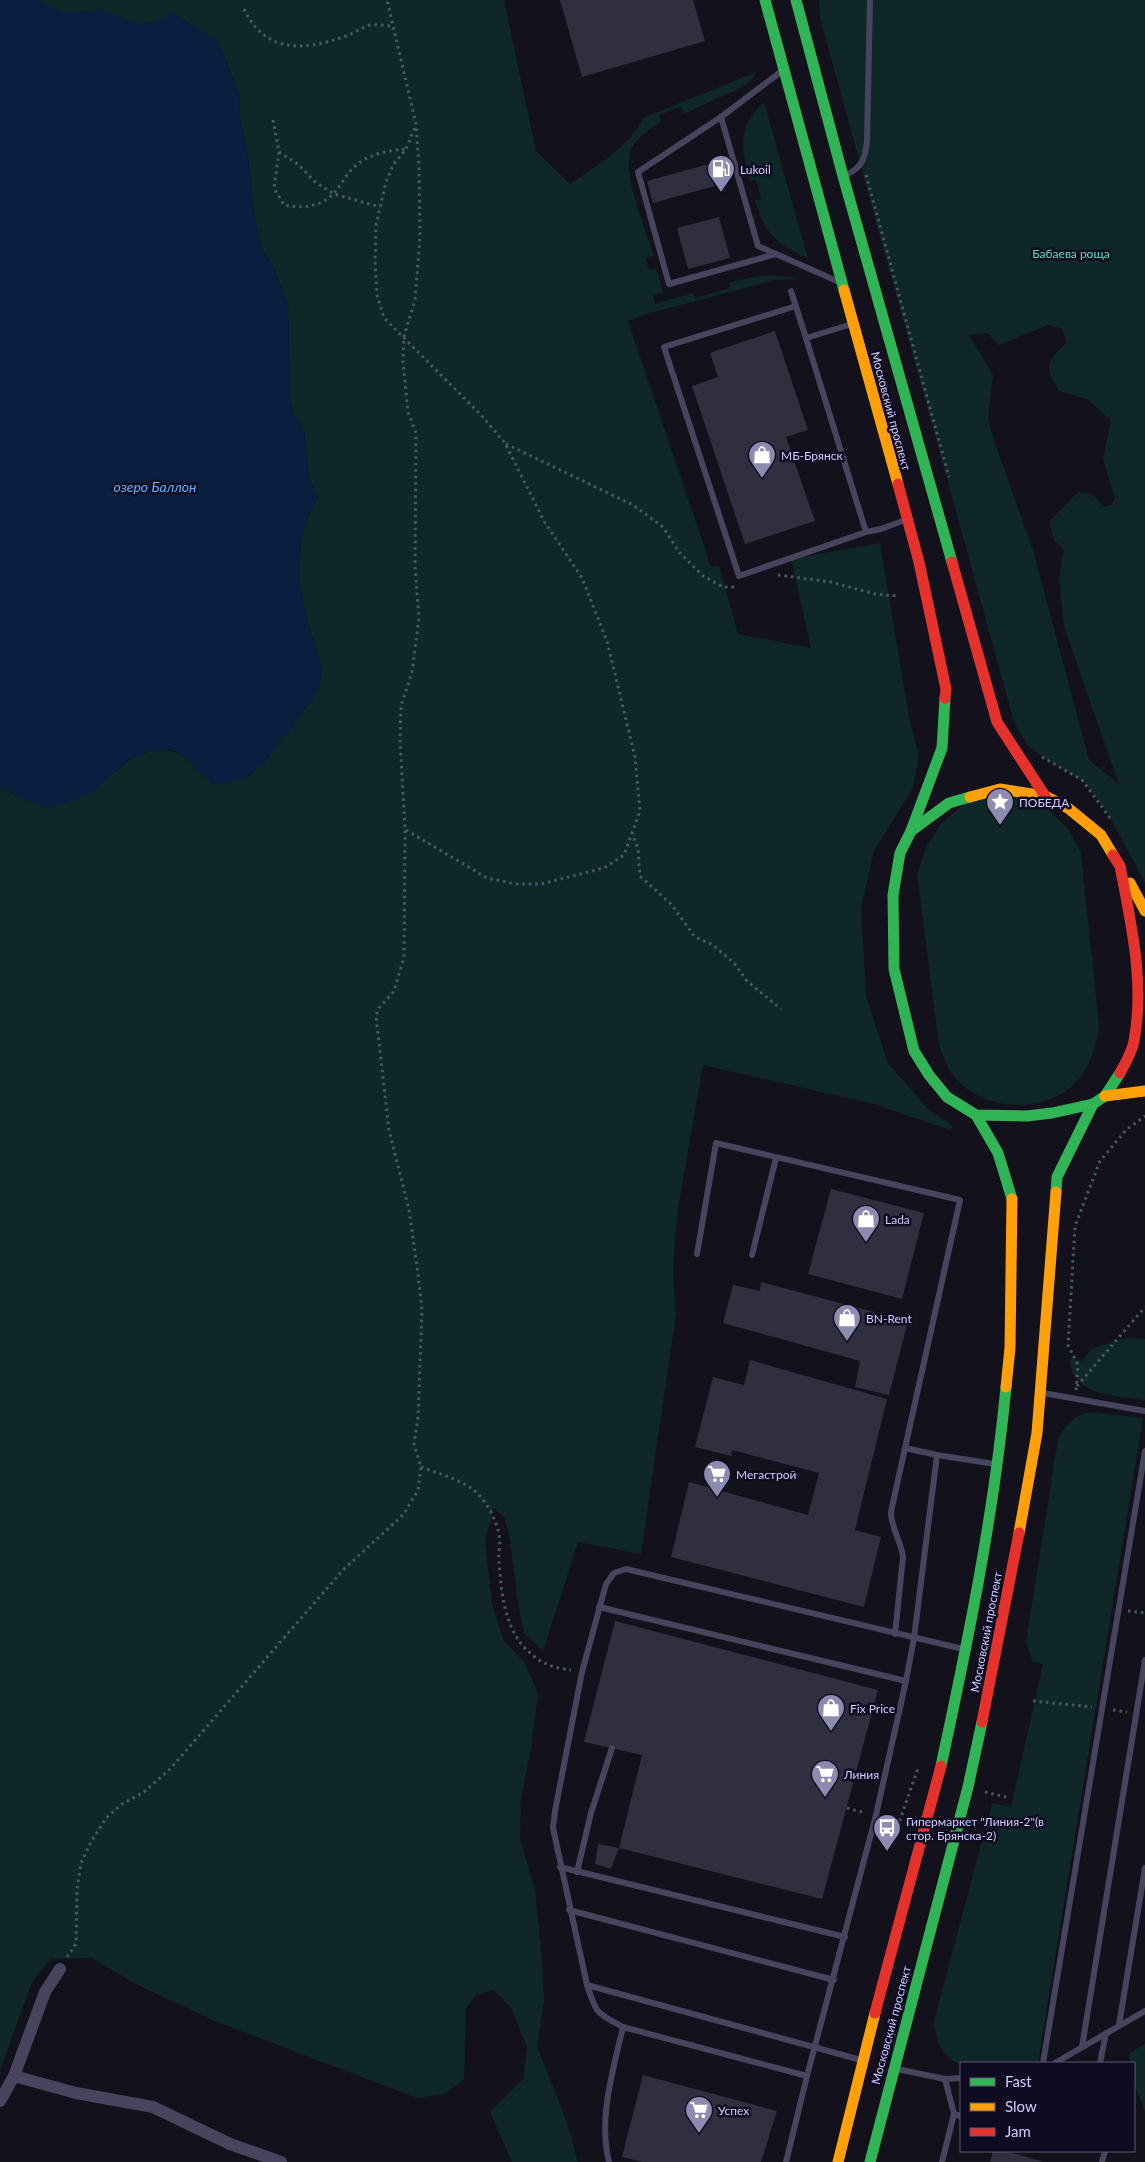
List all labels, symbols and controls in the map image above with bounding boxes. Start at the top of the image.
fuel station icon: Lukoil [706,154,736,193]
place label: Lukoil [740,162,771,177]
park label: Бабаева роща [1032,246,1110,261]
street label: Московский проспект [868,350,914,472]
shop icon: МБ-Брянск [747,440,777,479]
place label: МБ-Брянск [781,448,843,463]
water label: озеро Баллон [114,478,196,495]
place icon: ПОБЕДА [985,787,1015,826]
place label: ПОБЕДА [1019,795,1070,810]
shop icon: Lada [851,1204,881,1243]
place label: Lada [885,1212,910,1227]
shop icon: BN-Rent [832,1303,862,1342]
place label: BN-Rent [866,1311,912,1326]
supermarket icon: Мегастрой [702,1459,732,1498]
place label: Мегастрой [736,1467,796,1482]
street label: Московский проспект [967,1570,1005,1694]
shop icon: Fix Price [816,1693,846,1732]
place label: Fix Price [850,1701,895,1716]
supermarket icon: Линия [810,1759,840,1798]
place label: Линия [843,1767,879,1782]
bus stop icon: Гипермаркет "Линия-2"(в стор. Брянска-2) [872,1813,902,1852]
place label: Гипермаркет "Линия-2"(в стор. Брянска-2) [906,1814,1044,1843]
street label: Московский проспект [868,1964,914,2086]
legend [960,2062,1135,2152]
text: Fast [1005,2072,1032,2090]
supermarket icon: Успех [684,2095,714,2134]
text: Slow [1005,2097,1037,2115]
place label: Успех [718,2103,749,2118]
text: Jam [1005,2122,1031,2140]

